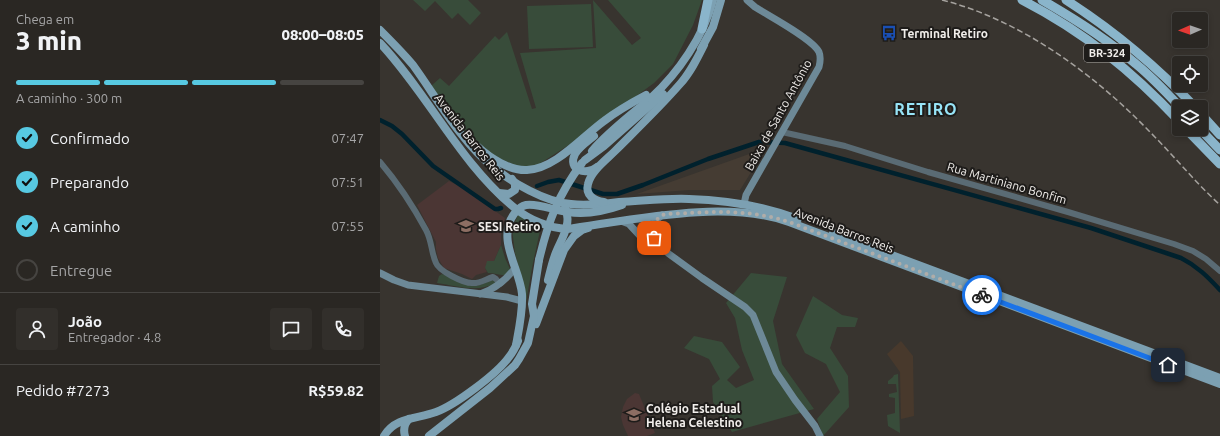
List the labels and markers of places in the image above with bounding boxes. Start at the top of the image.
bus stop icon: Terminal Retiro [880,24,898,42]
place label: Terminal Retiro [901,27,988,40]
school or university icon: SESI Retiro [457,217,475,235]
place label: SESI Retiro [478,220,540,233]
pin [637,221,671,255]
pin [1151,348,1185,382]
place label: Colégio Estadual Helena Celestino [646,402,742,429]
school or university icon: Colégio Estadual Helena Celestino [625,406,643,424]

